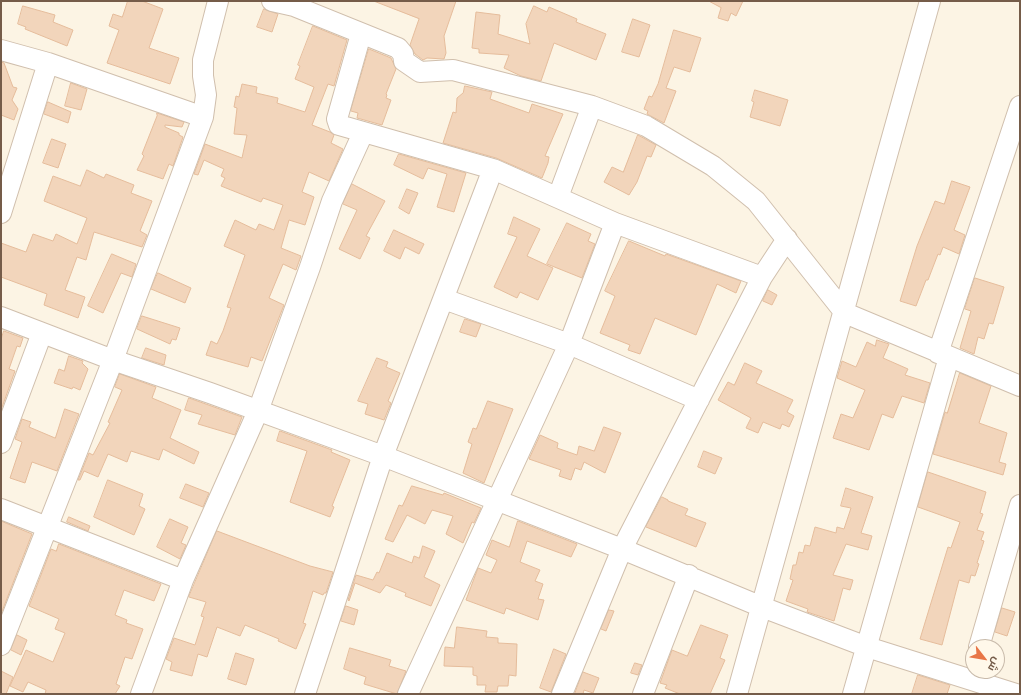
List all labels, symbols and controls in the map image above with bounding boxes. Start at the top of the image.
north arrow [965,639,1005,679]
text: ش [984,654,1005,675]

